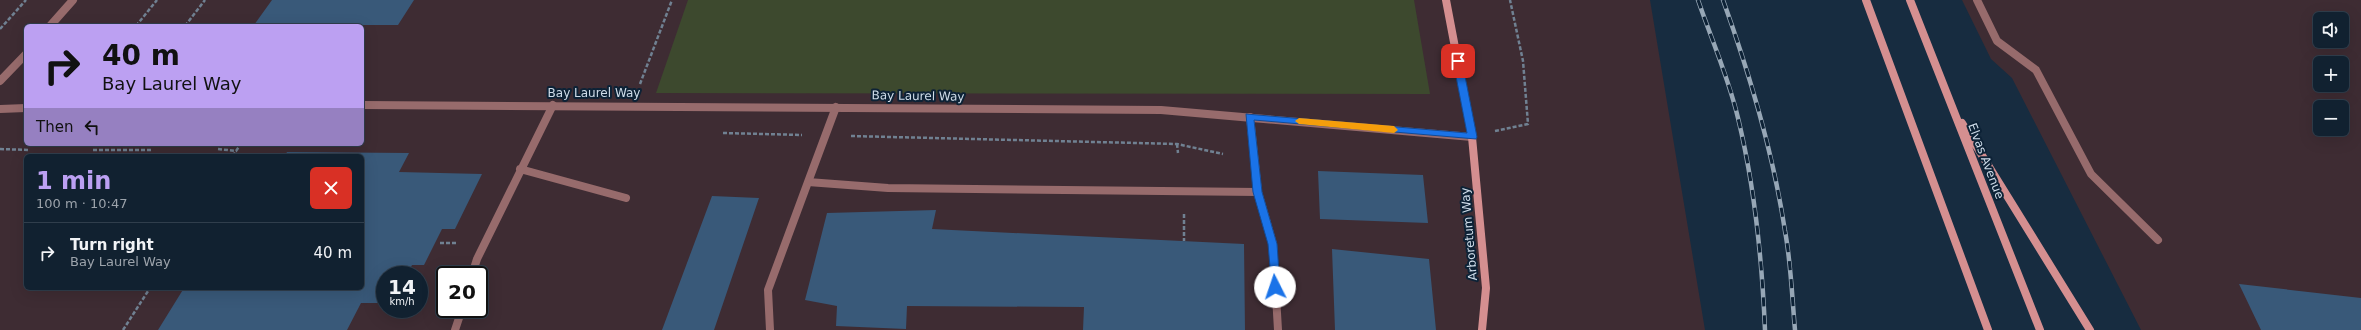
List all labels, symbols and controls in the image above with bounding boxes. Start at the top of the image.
map controls [2313,12,2349,136]
button: sound [2313,12,2349,48]
text: 40 m [102,39,180,72]
icon: right [36,40,88,92]
pin [1441,44,1475,78]
icon: arrive [1447,50,1469,72]
button: + [2313,56,2349,92]
text: Bay Laurel Way [102,73,241,94]
street label: Bay Laurel Way [548,86,640,100]
street label: Bay Laurel Way [871,88,965,104]
button: − [2313,100,2349,136]
icon: left [81,116,103,138]
text: Then [36,118,73,136]
street label: Elvas Avenue [1965,121,2007,201]
text: 1 min [36,167,111,195]
button: close [310,167,352,209]
street label: Arboretum Way [1458,187,1480,281]
text: 100 m · 10:47 [36,196,127,211]
text: Turn right [70,236,154,254]
icon: right [36,242,58,264]
text: 40 m [314,244,352,262]
text: Bay Laurel Way [70,254,171,269]
speed limit sign: 20 [436,266,488,318]
position arrow [1254,266,1296,308]
text: 14 [388,275,416,299]
text: km/h [389,296,415,307]

